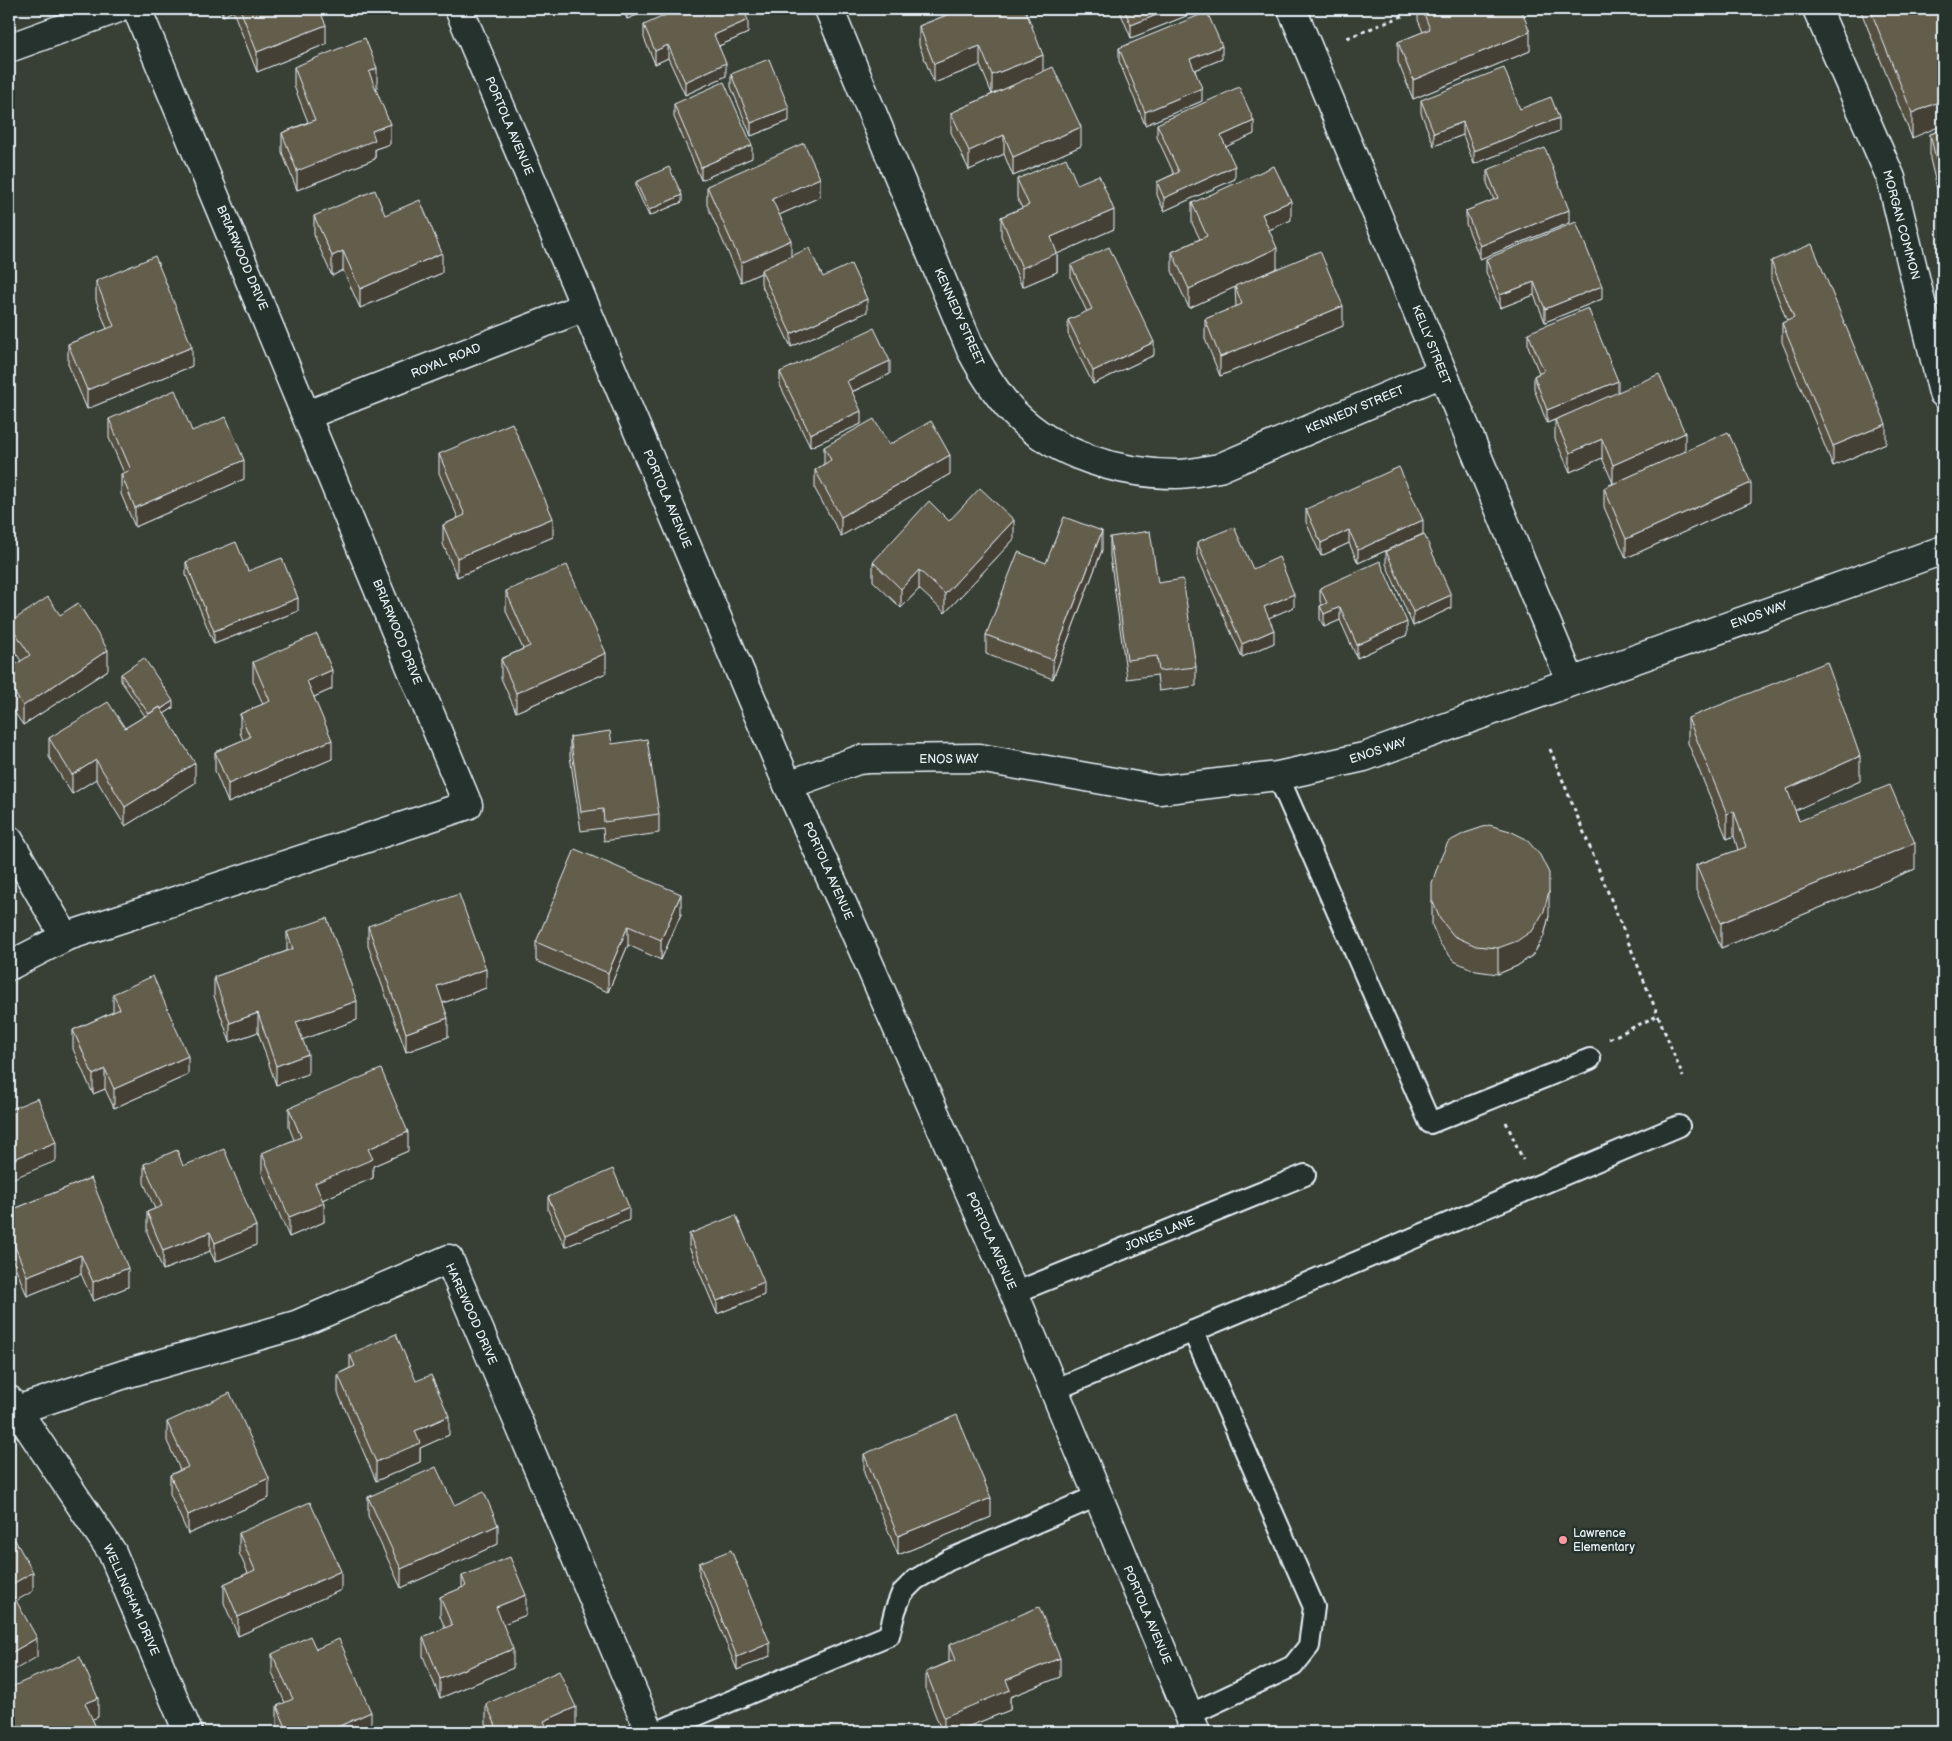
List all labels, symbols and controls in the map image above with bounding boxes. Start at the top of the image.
street label: PORTOLA AVENUE [481,74,537,178]
street label: MORGAN COMMON [1879,168,1923,282]
street label: BRIARWOOD DRIVE [213,203,271,313]
street label: KENNEDY STREET [931,266,988,369]
street label: KELLY STREET [1408,303,1454,388]
street label: ROYAL ROAD [409,340,483,382]
street label: KENNEDY STREET [1303,382,1407,438]
street label: PORTOLA AVENUE [639,447,695,551]
street label: BRIARWOOD DRIVE [369,577,425,687]
street label: ENOS WAY [1729,597,1790,632]
street label: ENOS WAY [1347,734,1409,767]
street label: ENOS WAY [919,752,980,767]
street label: PORTOLA AVENUE [800,820,856,922]
street label: PORTOLA AVENUE [963,1190,1019,1292]
street label: JONES LANE [1123,1213,1197,1255]
street label: HAREWOOD DRIVE [442,1261,500,1367]
place label: Lawrence Elementary [1573,1526,1635,1555]
marker: Lawrence Elementary [1557,1534,1569,1546]
street label: WELLINGHAM DRIVE [100,1542,162,1658]
street label: PORTOLA AVENUE [1119,1563,1175,1667]

